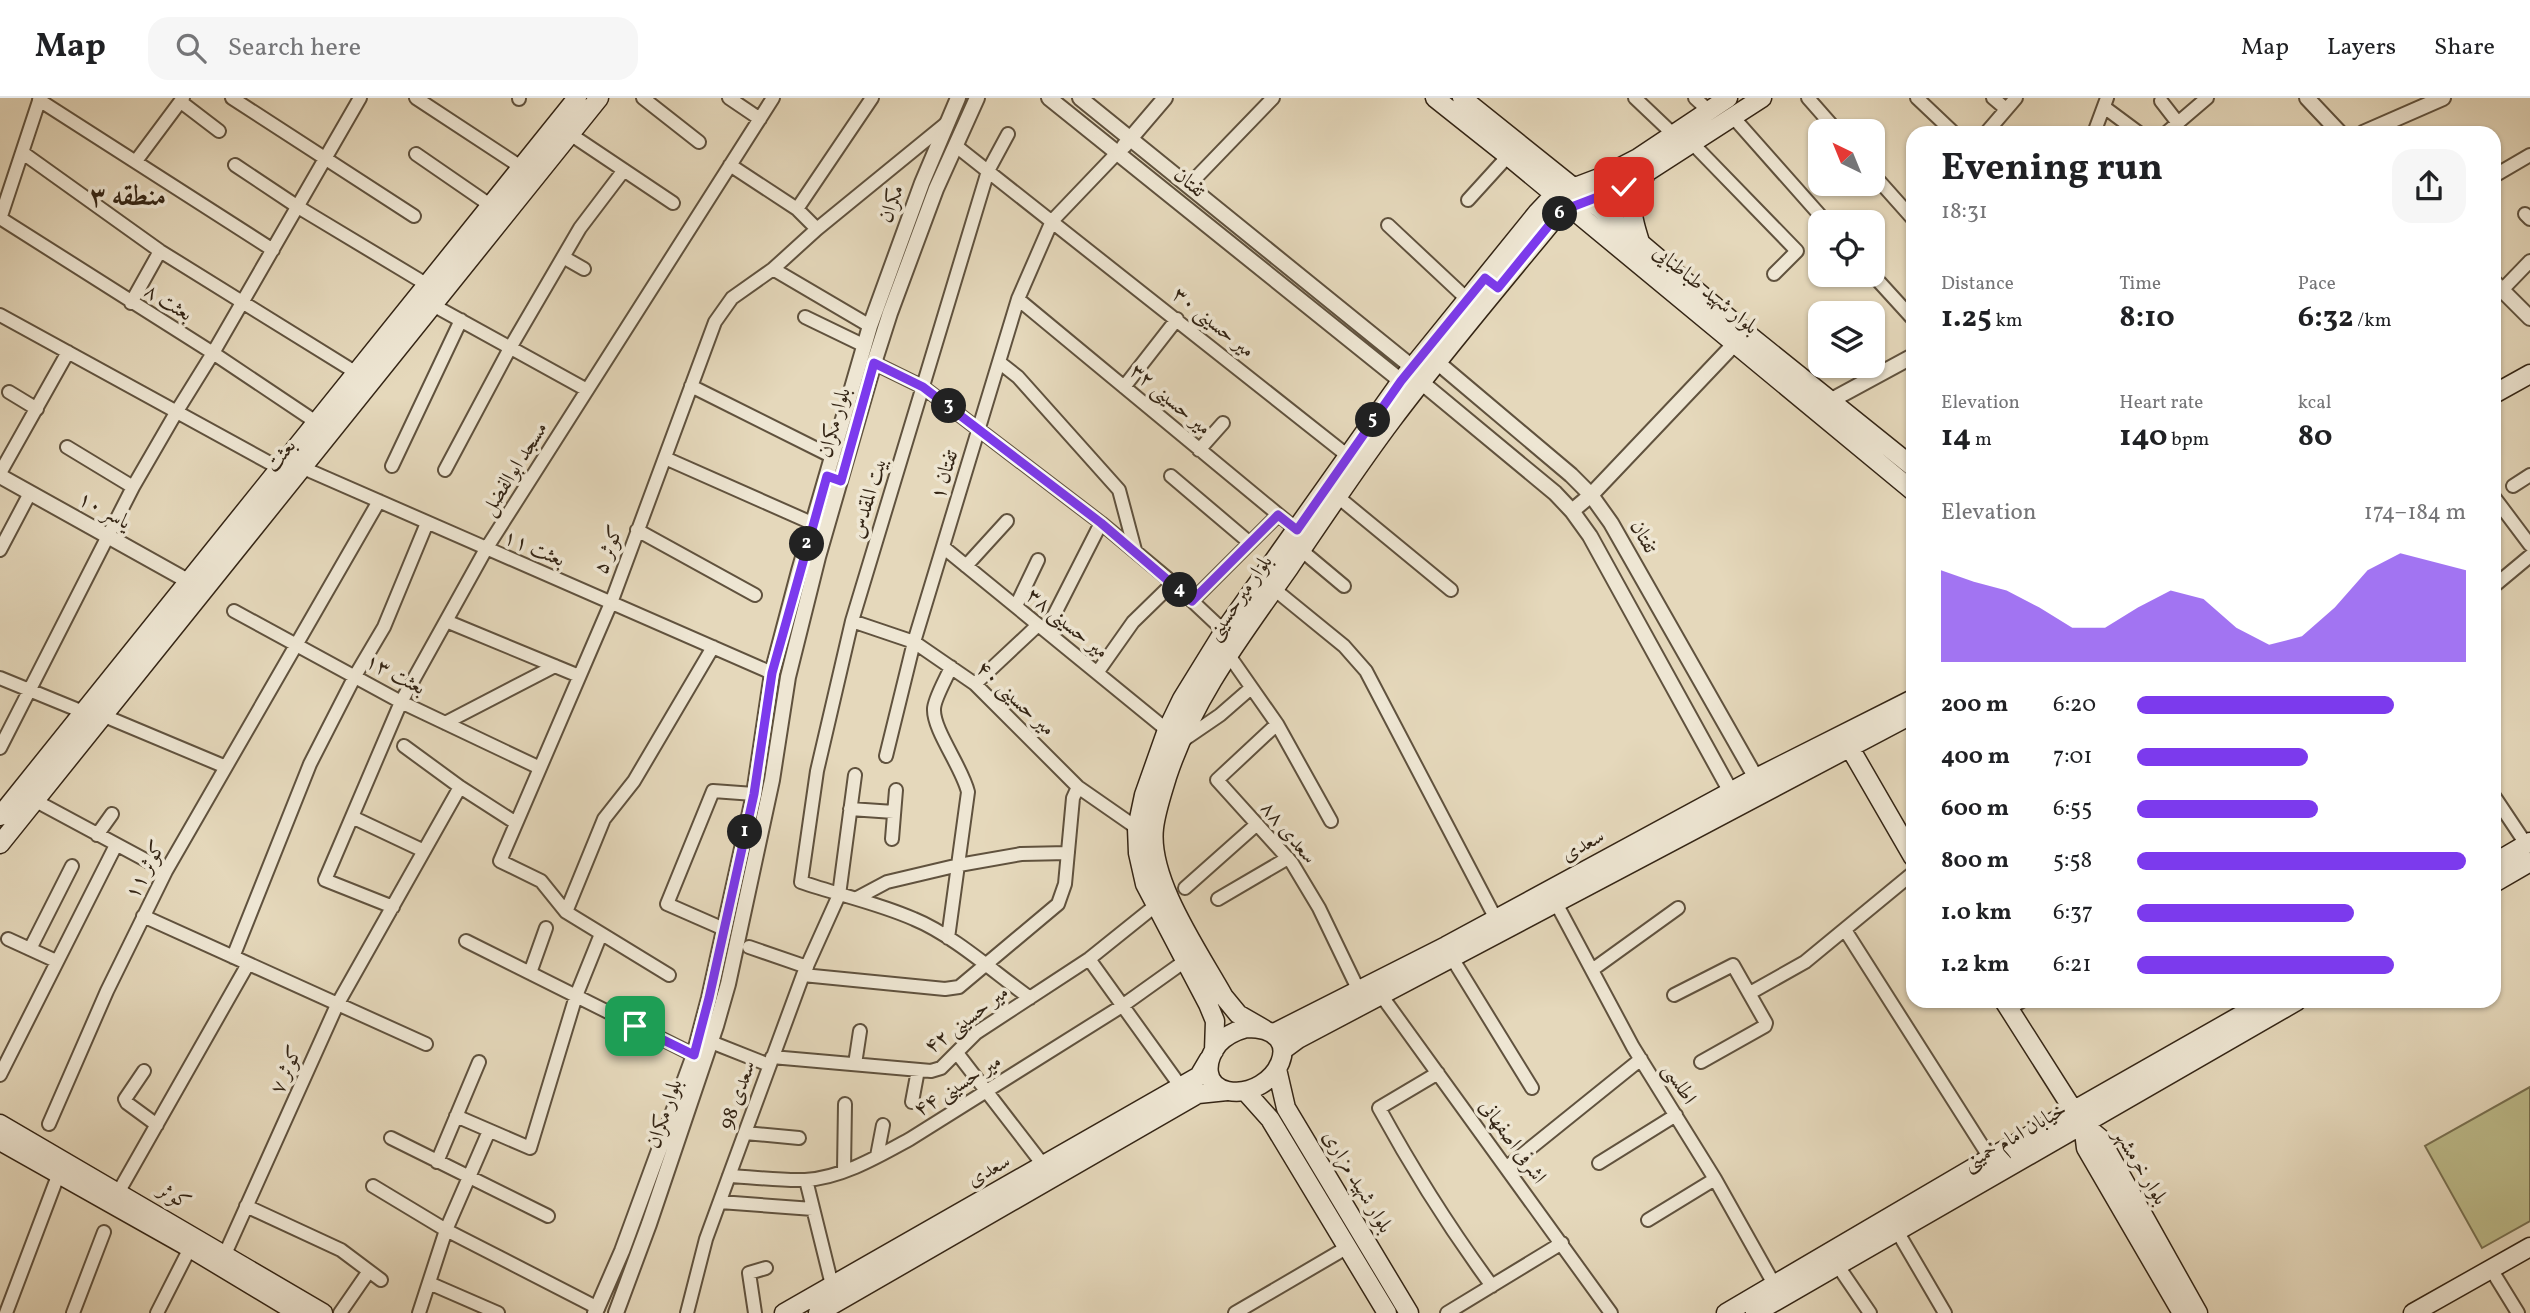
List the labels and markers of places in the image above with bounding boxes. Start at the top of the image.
pin [1594,157,1654,217]
pin: 6 [1542,197,1578,232]
pin: 3 [932,388,967,424]
pin: 5 [1356,402,1390,438]
pin: 2 [790,526,824,562]
pin: 4 [1162,573,1198,608]
pin: 1 [728,814,762,850]
pin [605,996,665,1056]

